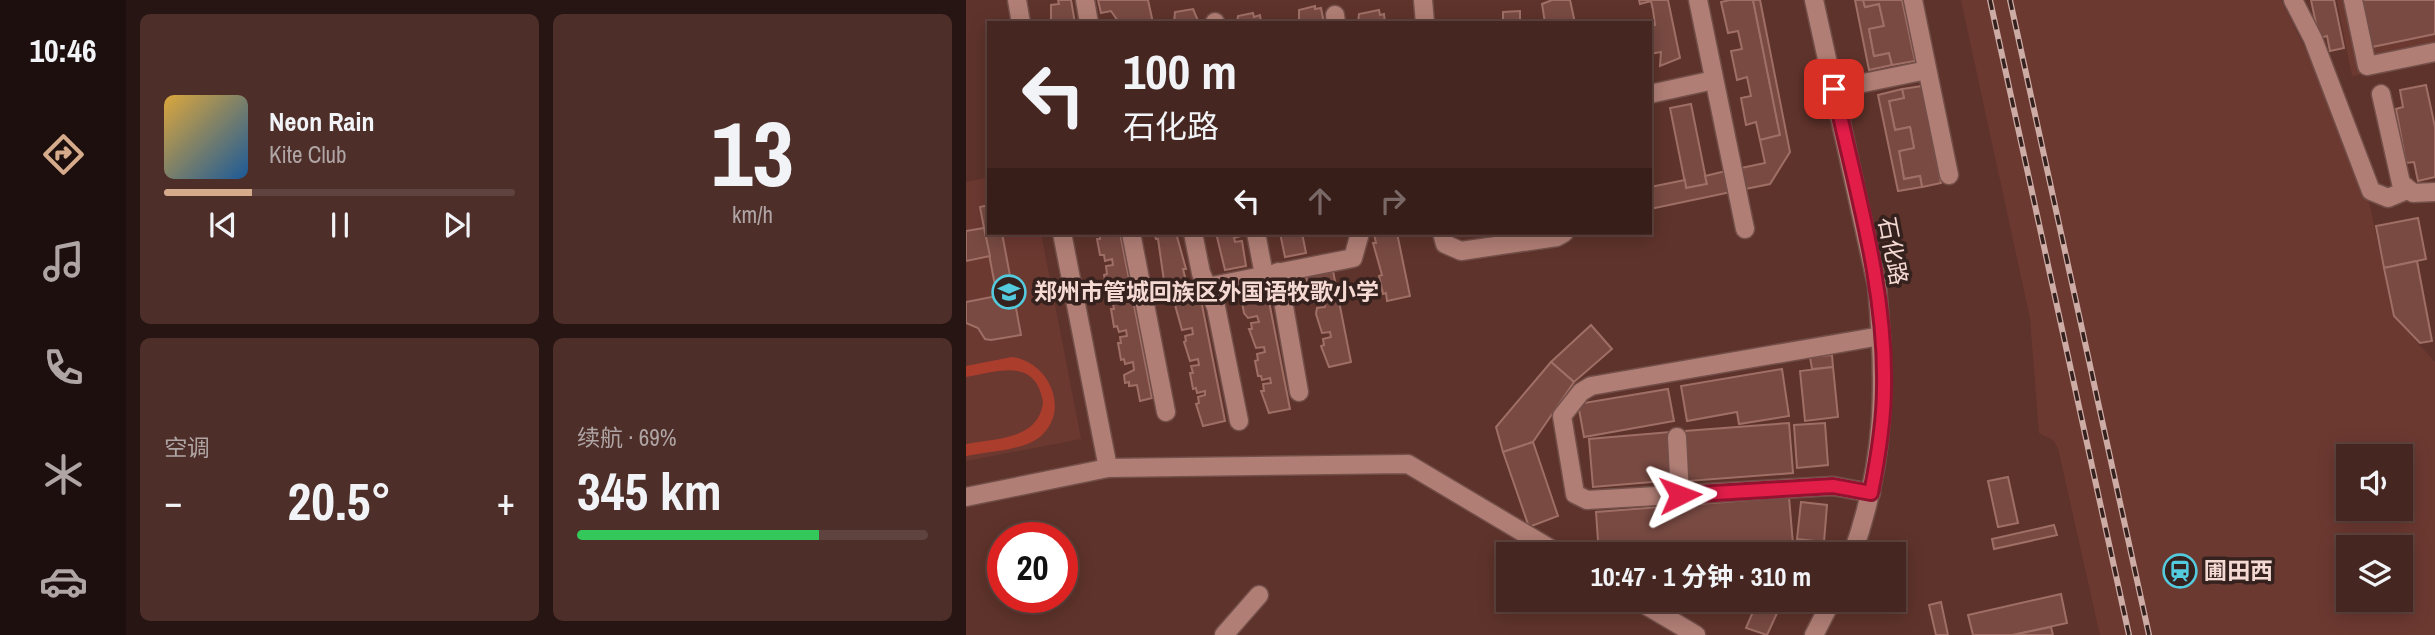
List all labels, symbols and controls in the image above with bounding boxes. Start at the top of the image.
text: 10:46 [29,29,97,72]
text: 100 m [1123,38,1237,104]
icon: left [1008,49,1099,140]
pin [1804,59,1864,119]
icon: arrive [1815,70,1853,108]
text: 13 [711,92,794,214]
text: Neon Rain [269,104,374,139]
text: 石化路 [1123,105,1219,148]
icon: directions [39,130,88,179]
text: Kite Club [269,139,347,170]
icon: left [1228,182,1266,220]
icon: ahead [1301,182,1339,220]
icon: right [1374,182,1412,220]
text: km/h [732,199,773,230]
icon: previous [204,206,242,244]
icon: pause [321,206,359,244]
icon: next [438,206,476,244]
street label: 石化路 [1872,214,1915,288]
icon: music [39,237,88,286]
school or university icon: 郑州市管城回族区外国语牧歌小学 [990,273,1028,311]
place label: 郑州市管城回族区外国语牧歌小学 [1034,276,1379,307]
icon: phone [39,343,88,392]
text: 续航 · 69% [577,422,676,453]
text: 空调 [164,432,210,463]
map controls [2336,444,2413,612]
button: sound [2336,444,2413,521]
icon: climate [39,450,88,499]
text: 345 km [577,456,722,526]
position arrow [1643,458,1717,532]
text: 20.5° [288,466,391,536]
text: − [164,476,182,527]
text: + [497,476,515,527]
speed limit sign: 20 [987,522,1078,613]
button: layers [2336,535,2413,612]
station icon: 圃田西 [2161,552,2199,590]
place label: 圃田西 [2204,555,2273,586]
icon: car [39,557,88,606]
text: 10:47 · 1 分钟 · 310 m [1591,559,1811,594]

